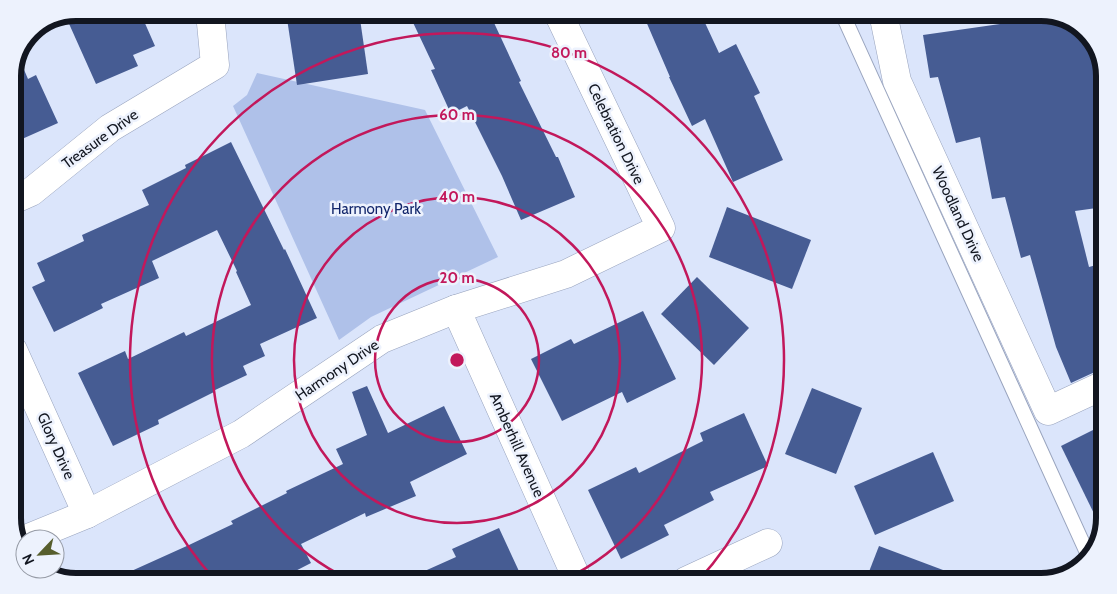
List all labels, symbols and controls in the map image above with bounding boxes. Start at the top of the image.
text: 80 m [551,44,587,62]
street label: Celebration Drive [584,81,648,188]
street label: Treasure Drive [59,105,142,173]
text: 60 m [439,106,475,124]
street label: Woodland Drive [928,164,988,265]
text: 40 m [439,188,475,206]
park label: Harmony Park [331,200,421,218]
text: 20 m [440,269,474,287]
street label: Harmony Drive [292,335,382,404]
centre of rings [448,351,466,369]
street label: Amberhill Avenue [486,390,548,500]
street label: Glory Drive [33,410,79,482]
north arrow [15,529,65,579]
text: N [18,551,38,568]

